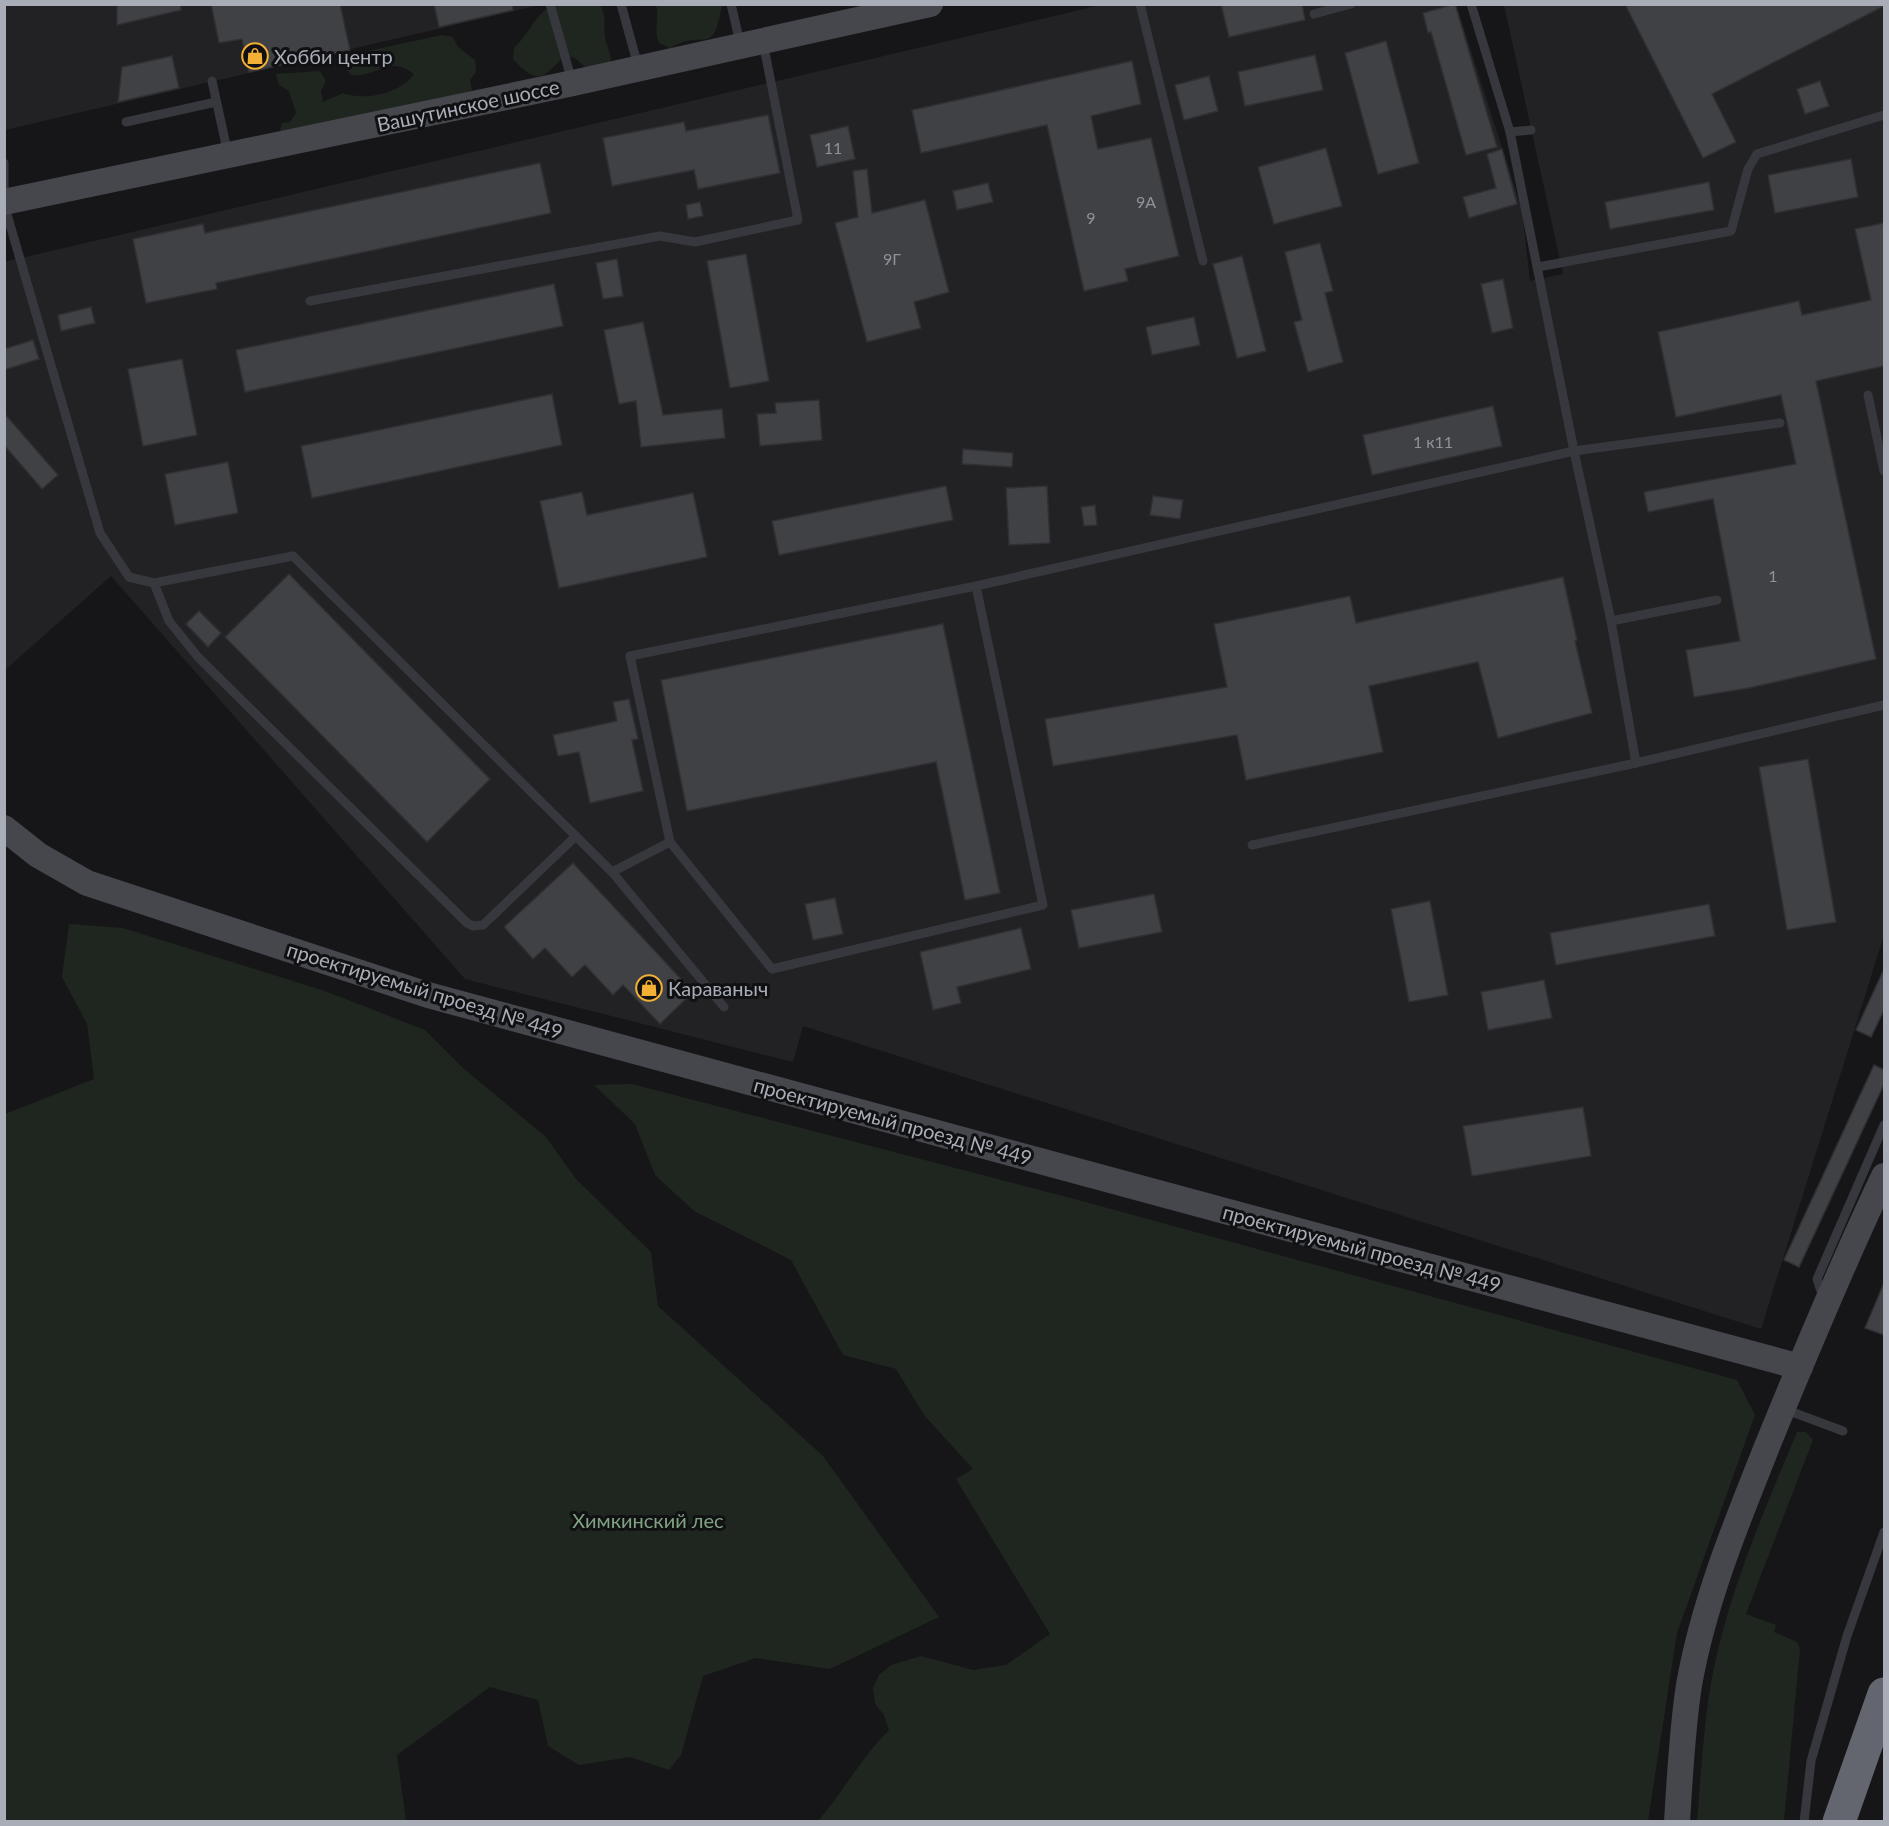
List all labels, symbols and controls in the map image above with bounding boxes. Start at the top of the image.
shop icon: Хобби центр [240,41,270,71]
place label: Хобби центр [274,44,393,68]
street label: Вашутинское шоссе [375,74,561,136]
house number: 11 [824,138,842,157]
house number: 9А [1136,192,1156,211]
house number: 9 [1086,208,1096,227]
house number: 9Г [883,249,901,268]
house number: 1 к11 [1413,432,1453,451]
house number: 1 [1768,566,1778,585]
street label: проектируемый проезд № 449 [284,937,566,1043]
shop icon: Караваныч [634,973,664,1003]
place label: Караваныч [668,976,768,1000]
street label: проектируемый проезд № 449 [751,1072,1035,1170]
street label: проектируемый проезд № 449 [1220,1199,1504,1297]
park label: Химкинский лес [572,1508,724,1532]

